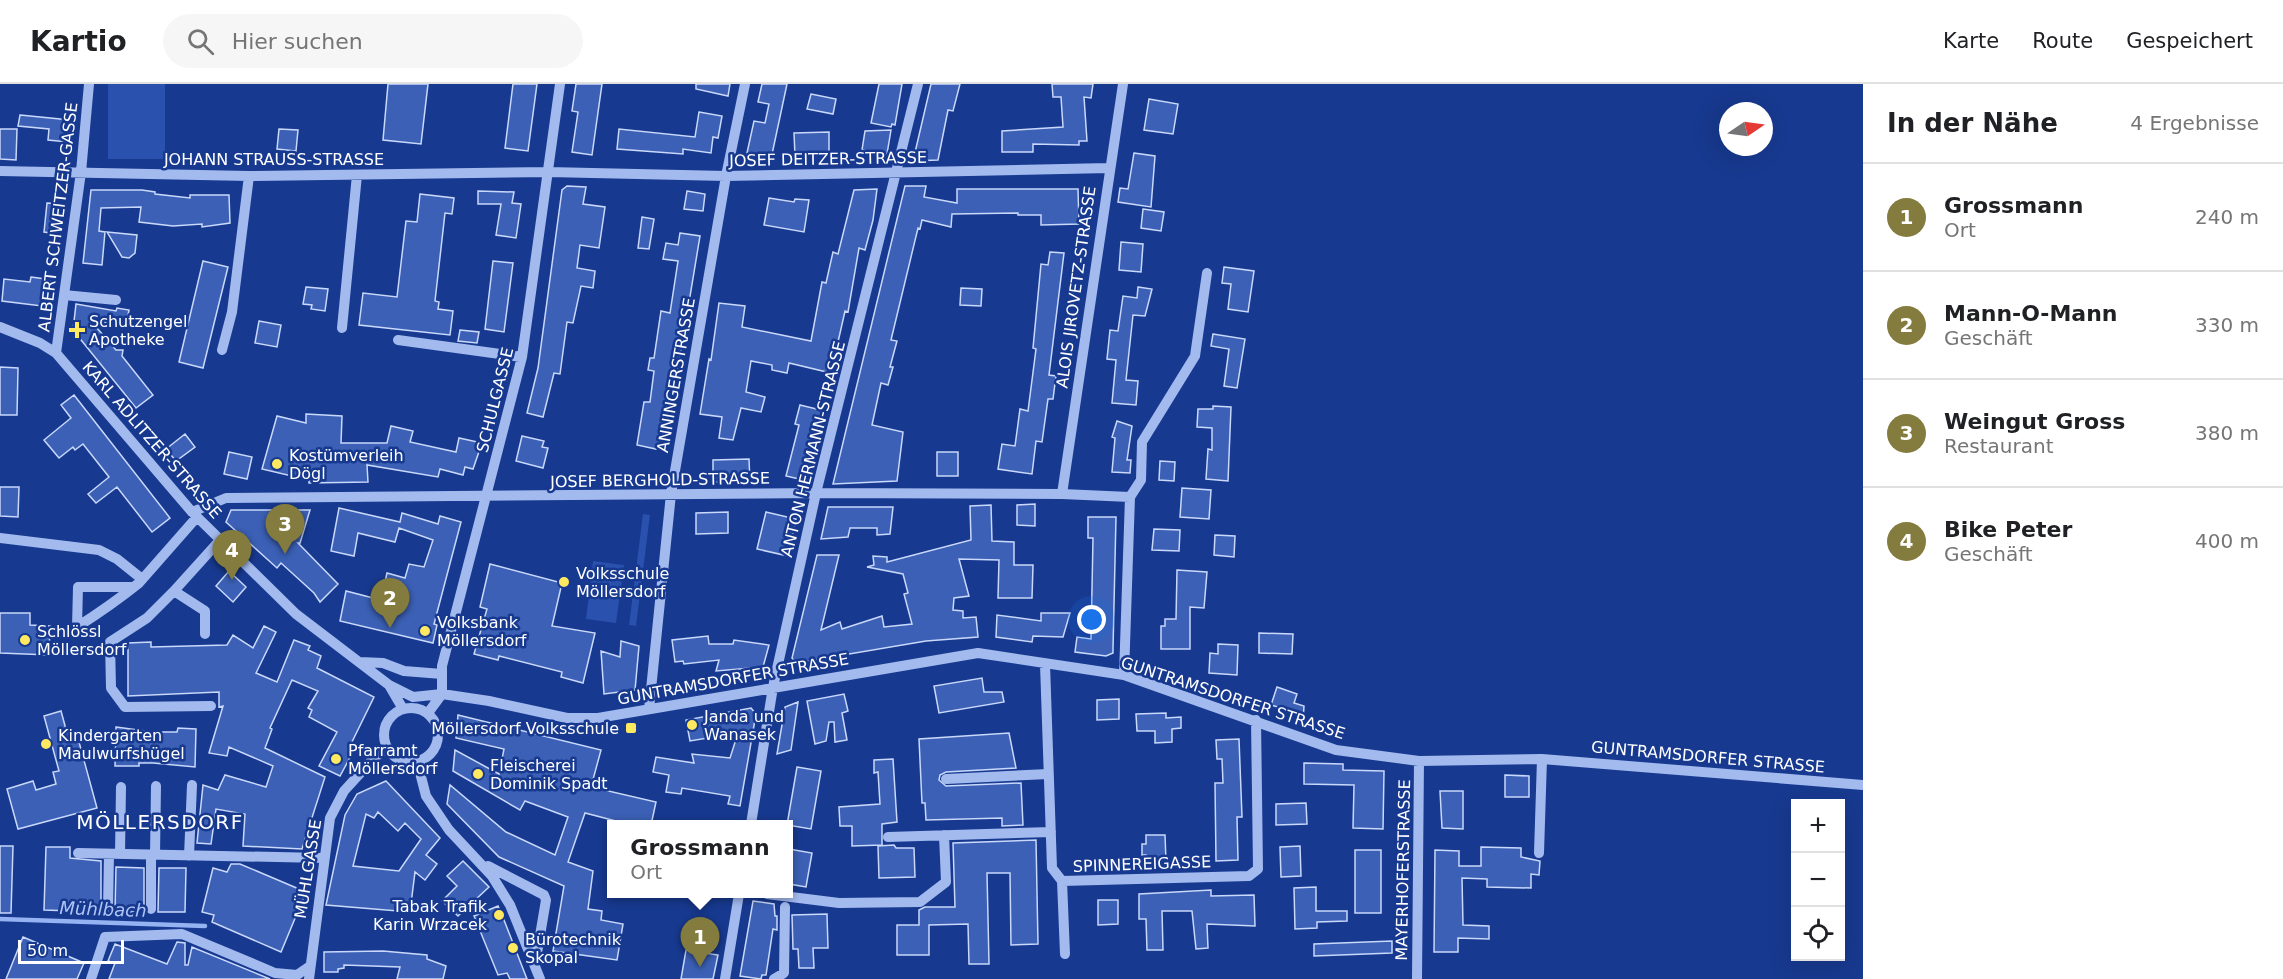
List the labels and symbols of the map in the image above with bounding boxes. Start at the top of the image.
street label: ALBERT SCHWEITZER-GASSE [34,101,82,333]
north arrow [1719,102,1773,156]
street label: JOSEF DEITZER-STRASSE [728,148,927,170]
street label: JOHANN STRAUSS-STRASSE [163,150,384,169]
street label: ALOIS JIROVETZ-STRASSE [1052,185,1100,389]
street label: ANNINGERSTRASSE [653,296,699,454]
place label: Schutzengel Apotheke [89,312,187,349]
marker: Schutzengel Apotheke [70,323,84,337]
street label: ANTON HERMANN-STRASSE [777,339,849,559]
street label: SCHULGASSE [473,345,517,455]
street label: KARL ADLITZER-STRASSE [79,358,225,522]
place label: Kostümverleih Dögl [289,446,404,483]
marker: Kostümverleih Dögl [270,457,284,471]
street label: JOSEF BERGHOLD-STRASSE [549,469,770,491]
pin: 3 [266,504,304,554]
pin: 4 [212,530,252,580]
place label: Volksschule Möllersdorf [576,564,669,601]
marker: Volksschule Möllersdorf [557,575,571,589]
pin: 2 [370,578,410,628]
your location [1077,605,1106,634]
place label: Volksbank Möllersdorf [437,613,527,650]
place label: Schlössl Möllersdorf [37,622,127,659]
marker: Volksbank Möllersdorf [418,624,432,638]
marker: Schlössl Möllersdorf [18,633,32,647]
street label: GUNTRAMSDORFER STRASSE [616,649,850,709]
street label: GUNTRAMSDORFER STRASSE [1119,653,1347,743]
place label: Janda und Wanasek [703,707,784,744]
marker: Janda und Wanasek [685,718,699,732]
place label: Möllersdorf Volksschule [431,719,619,738]
marker: Möllersdorf Volksschule [624,721,638,735]
place label: Kindergarten Maulwurfshügel [58,726,185,763]
marker: Kindergarten Maulwurfshügel [39,737,53,751]
street label: GUNTRAMSDORFER STRASSE [1590,737,1826,777]
place label: Pfarramt Möllersdorf [348,741,438,778]
marker: Pfarramt Möllersdorf [329,752,343,766]
place label: Fleischerei Dominik Spadt [490,756,608,793]
marker: Fleischerei Dominik Spadt [471,767,485,781]
street label: MAYERHOFERSTRASSE [1392,779,1414,961]
district label: MÖLLERSDORF [76,810,244,834]
street label: MÜHLGASSE [291,818,325,920]
street label: SPINNEREIGASSE [1073,852,1211,876]
water label: Mühlbach [59,897,147,921]
place label: Tabak Trafik Karin Wrzacek [373,897,488,934]
marker: Tabak Trafik Karin Wrzacek [492,908,506,922]
pin: 1 [680,918,720,967]
place label: Bürotechnik Skopal [525,930,622,967]
scale bar [18,937,124,964]
marker: Bürotechnik Skopal [506,941,520,955]

